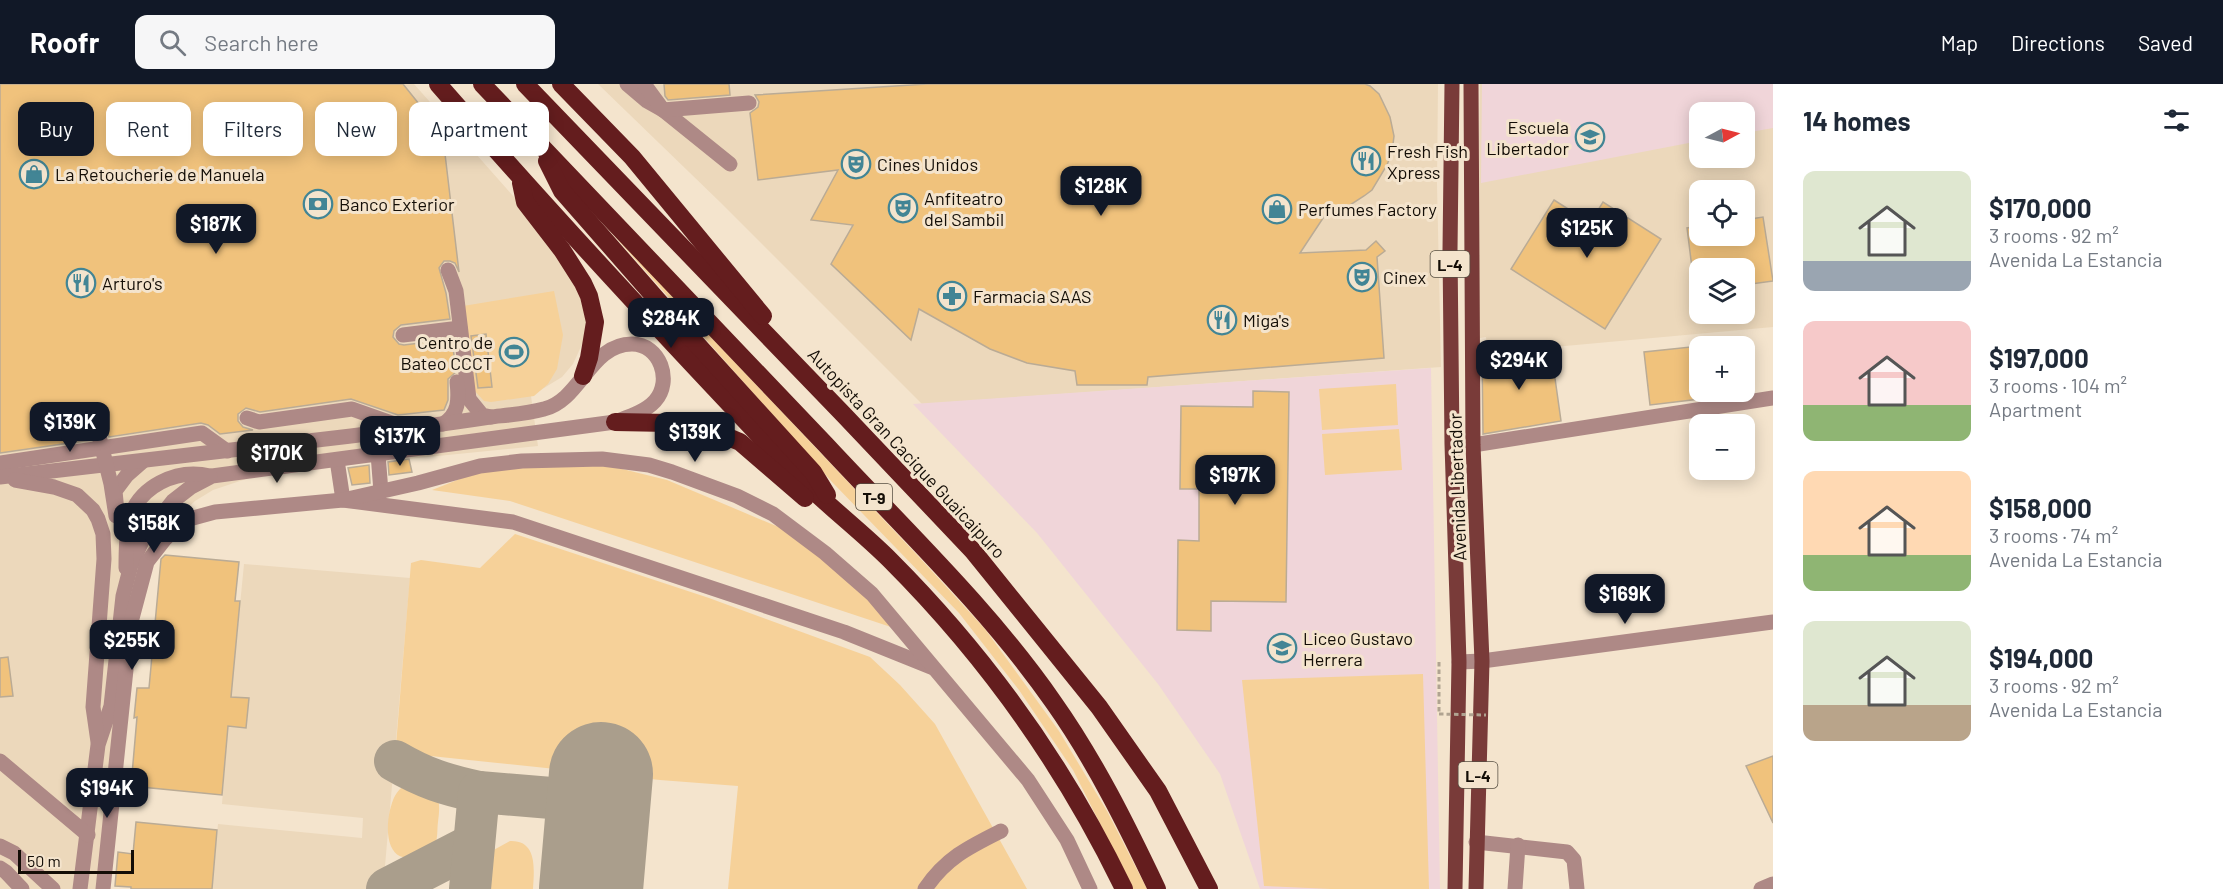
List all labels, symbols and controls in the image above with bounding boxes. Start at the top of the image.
search box [135,15,555,69]
text: Roofr [30,25,99,59]
icon: search [156,26,189,59]
text: Search here [204,29,319,55]
text: Map [1941,30,1978,55]
text: Directions [2011,30,2105,55]
text: Saved [2138,30,2193,55]
chip: Buy [18,102,94,156]
chip: Rent [106,102,191,156]
chip: Filters [203,102,303,156]
chip: New [315,102,397,156]
chip: Apartment [409,102,549,156]
north arrow [1689,102,1755,168]
map controls [1689,102,1755,480]
icon: filters [2160,104,2193,137]
text: 14 homes [1803,105,1910,136]
place label: Escuela Libertador [1486,116,1569,159]
school or university icon: Escuela Libertador [1574,121,1606,153]
place label: Fresh Fish Xpress [1387,140,1468,183]
restaurant icon: Fresh Fish Xpress [1350,145,1382,177]
theatre icon: Cines Unidos [840,148,872,180]
place label: Cines Unidos [877,153,978,175]
shop icon: La Retoucherie de Manuela [18,158,50,190]
place label: La Retoucherie de Manuela [55,163,264,185]
pin: $128K [1059,166,1143,217]
text: $128K [1074,173,1128,197]
button: locate [1689,180,1755,246]
place label: Anfiteatro del Sambil [924,187,1004,230]
bank icon: Banco Exterior [302,188,334,220]
theatre icon: Anfiteatro del Sambil [887,192,919,224]
text: $170,000 [1989,192,2091,223]
place label: Banco Exterior [339,193,455,215]
shop icon: Perfumes Factory [1261,193,1293,225]
icon: home [1851,195,1923,267]
place label: Perfumes Factory [1298,198,1437,220]
pin: $187K [174,204,258,255]
pin: $125K [1545,208,1629,259]
text: $187K [190,211,242,235]
text: $125K [1560,215,1614,239]
text: 3 rooms · 92 m² [1989,223,2119,247]
text: Avenida La Estancia [1989,247,2163,271]
road number: L-4 [1430,251,1470,277]
button: layers [1689,258,1755,324]
theatre icon: Cinex [1346,261,1378,293]
place label: Cinex [1383,266,1426,288]
restaurant icon: Arturo's [65,267,97,299]
place label: Arturo's [102,272,163,294]
pharmacy icon: Farmacia SAAS [936,280,968,312]
place label: Farmacia SAAS [973,285,1091,307]
pin: $284K [629,298,713,349]
restaurant icon: Miga's [1206,304,1238,336]
text: $284K [642,305,700,329]
place label: Miga's [1243,309,1289,331]
place label: Centro de Bateo CCCT [401,331,493,374]
sports icon: Centro de Bateo CCCT [498,336,530,368]
button: + [1689,336,1755,402]
pin: $294K [1477,340,1561,391]
text: $197,000 [1989,342,2089,373]
street label: Autopista Gran Cacique Guaicaipuro [804,343,1010,563]
icon: home [1851,345,1923,417]
text: $294K [1490,347,1548,371]
text: 3 rooms · 104 m² [1989,373,2127,397]
text: Apartment [1989,397,2082,421]
pin: $139K [28,402,112,453]
text: $139K [44,409,96,433]
pin: $139K [653,412,737,463]
street label: Avenida Libertador [1443,412,1471,561]
button: − [1689,414,1755,480]
pin: $137K [358,416,442,467]
text: $139K [669,419,721,443]
text: $137K [374,423,426,447]
pin: $170K [235,433,319,484]
text: $170K [251,440,303,464]
pin: $197K [1193,455,1277,506]
text: $197K [1209,462,1261,486]
road number: T-9 [856,484,892,510]
text: $158,000 [1989,492,2092,523]
icon: home [1851,495,1923,567]
pin: $158K [112,503,196,554]
text: $158K [128,510,180,534]
text: 3 rooms · 74 m² [1989,523,2118,547]
text: Avenida La Estancia [1989,547,2163,571]
pin: $169K [1583,574,1667,625]
text: $169K [1599,581,1651,605]
pin: $255K [90,620,174,671]
text: $255K [104,627,160,651]
place label: Liceo Gustavo Herrera [1303,627,1413,670]
school or university icon: Liceo Gustavo Herrera [1266,632,1298,664]
text: $194,000 [1989,642,2093,673]
icon: home [1851,645,1923,717]
text: 3 rooms · 92 m² [1989,673,2119,697]
text: Avenida La Estancia [1989,697,2163,721]
road number: L-4 [1458,762,1498,788]
pin: $194K [65,768,149,819]
text: $194K [80,775,134,799]
scale bar [18,847,134,874]
text: 50 m [27,851,61,870]

